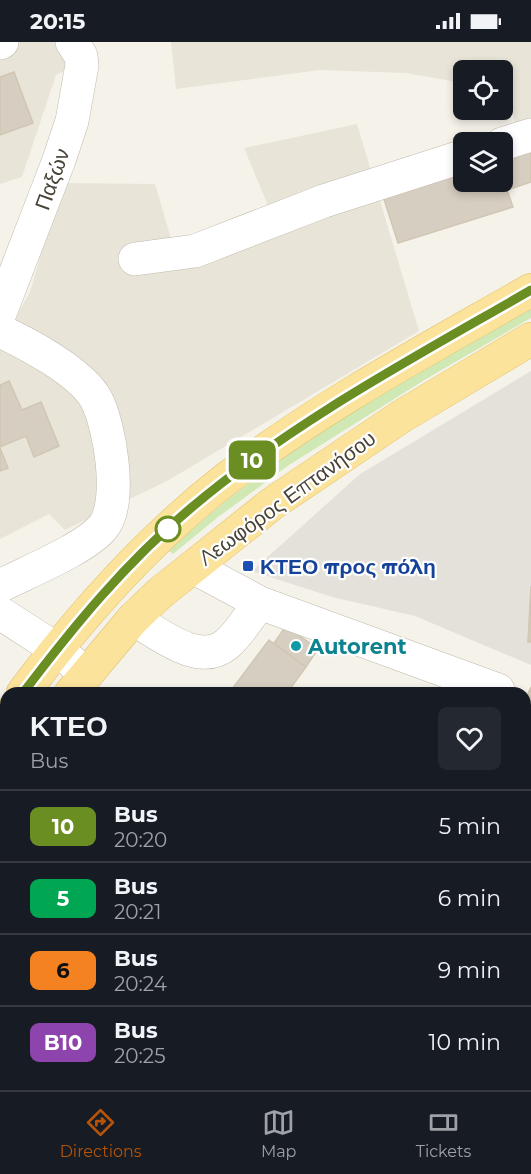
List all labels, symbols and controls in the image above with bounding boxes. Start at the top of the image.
text: 20:15 [30,8,85,35]
map controls [453,60,513,192]
button: locate [453,60,513,120]
button: layers [453,132,513,192]
street label: Παξών [29,145,75,213]
street label: Λεωφόρος Επτανήσου [194,425,380,571]
line badge: 10 [225,440,279,480]
text: 10 [241,448,263,473]
unlabelled marker [155,516,181,542]
place label: ΚΤΕΟ προς πόλη [260,554,436,579]
marker: ΚΤΕΟ προς πόλη [241,559,255,573]
place label: Autorent [307,634,407,659]
marker: Autorent [289,639,303,653]
button: heart [438,707,501,770]
text: ΚΤΕΟ [30,709,108,743]
text: Bus [30,749,68,773]
text: Bus [114,801,158,828]
text: 5 min [439,813,501,840]
text: 10 [52,814,74,839]
text: 20:20 [114,828,167,852]
text: Bus [114,873,158,900]
text: 6 min [438,885,501,912]
text: 5 [57,886,69,911]
text: 20:21 [114,900,161,924]
text: Bus [114,945,158,972]
text: 9 min [438,957,501,984]
text: 6 [56,958,70,983]
text: 20:24 [114,972,167,996]
text: Bus [114,1017,158,1044]
text: 10 min [429,1029,501,1056]
text: B10 [44,1030,82,1055]
text: 20:25 [114,1044,165,1068]
tab: Directions [60,1106,142,1161]
tab: Map [261,1106,296,1161]
tab: Tickets [416,1106,471,1161]

